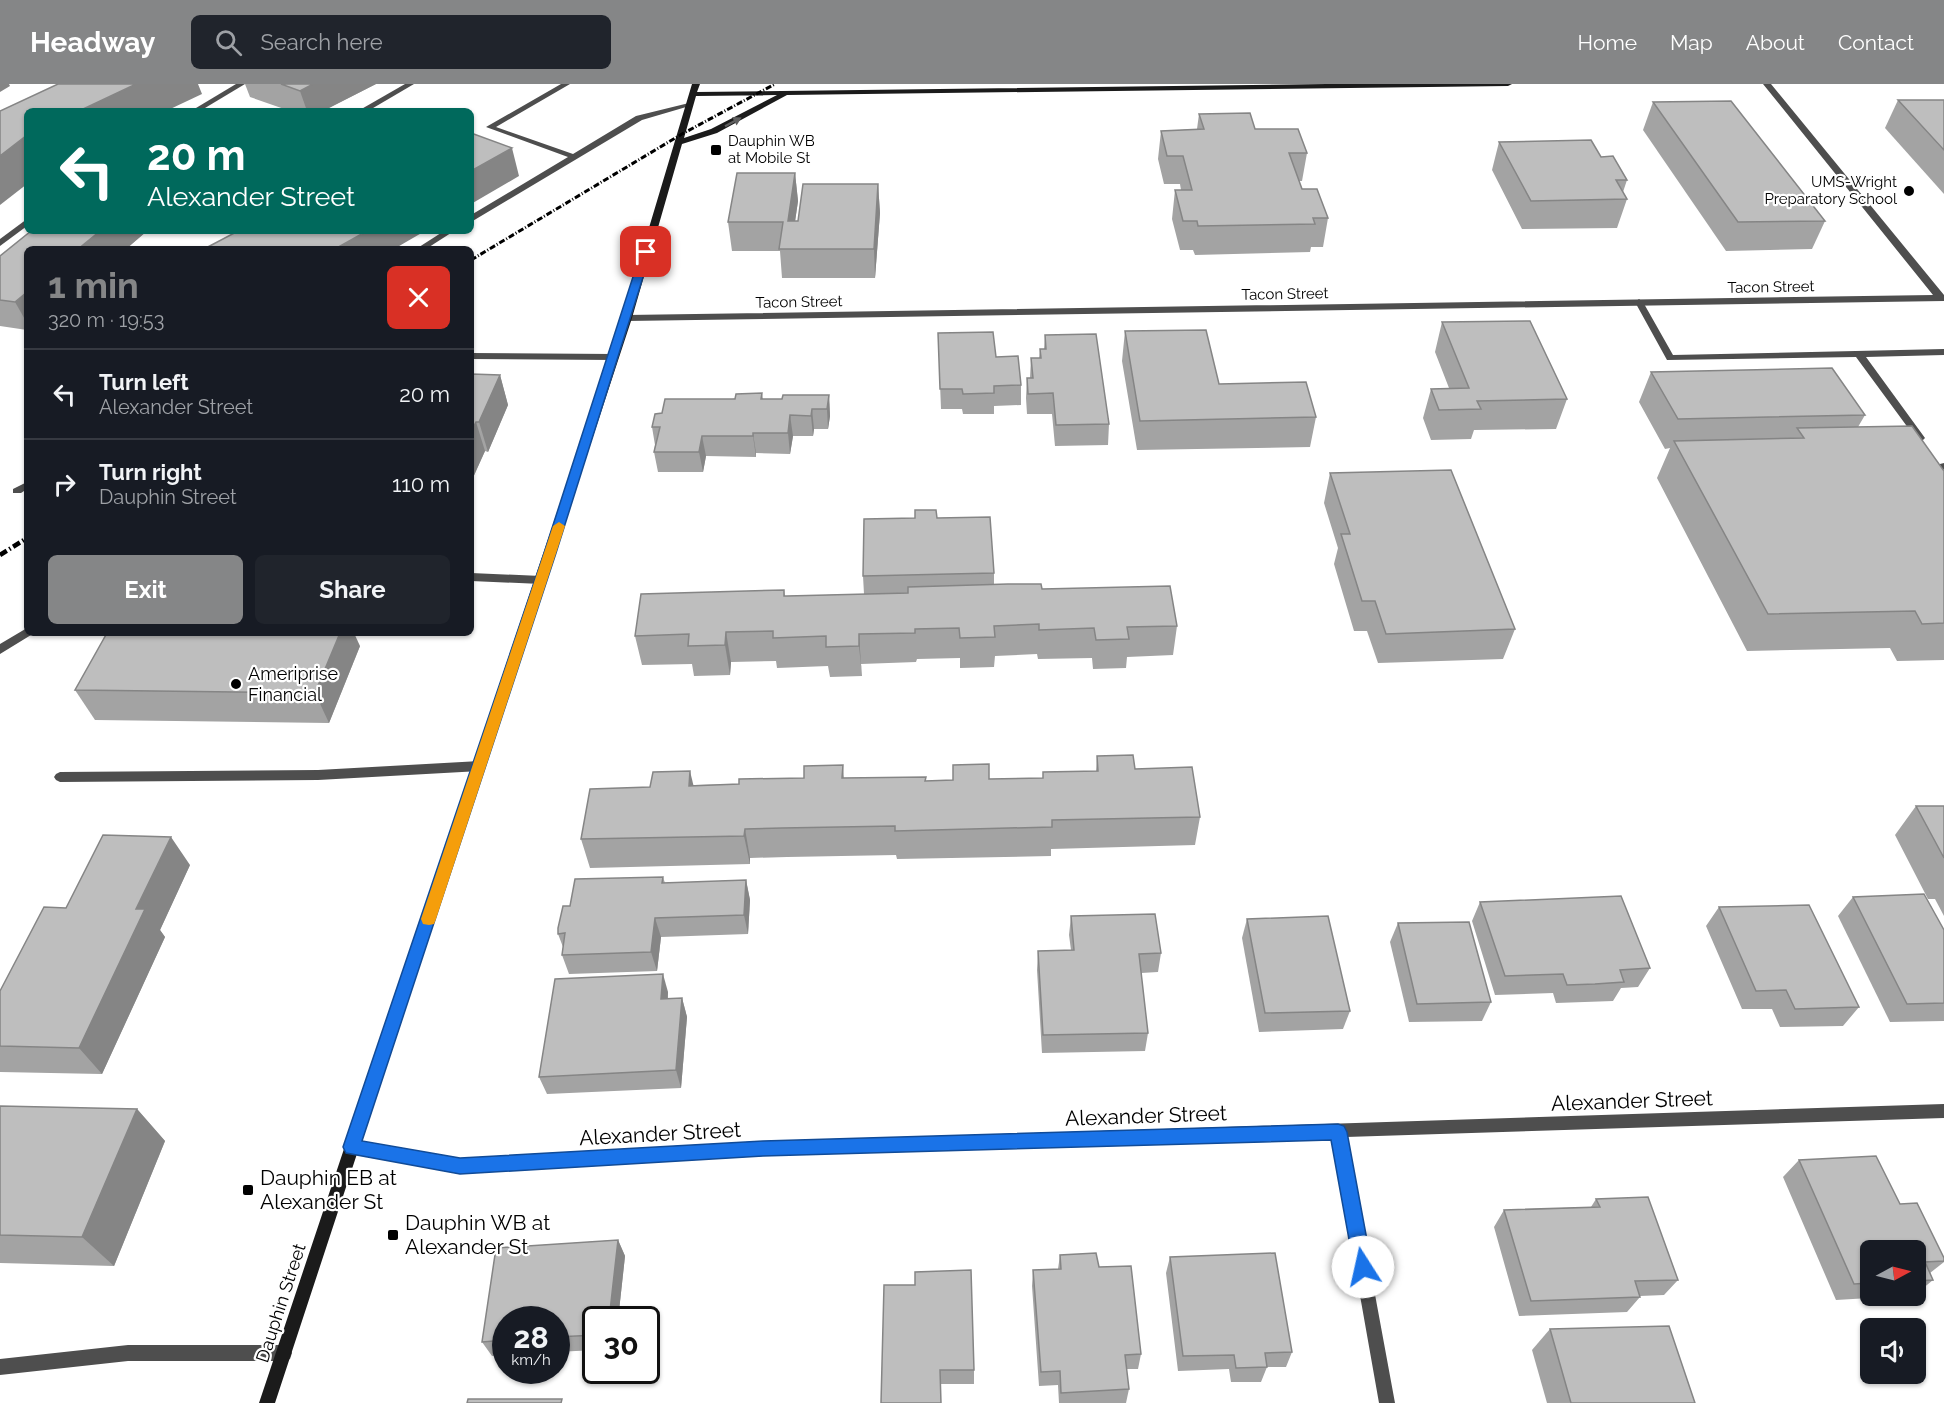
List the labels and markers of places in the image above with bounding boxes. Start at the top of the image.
place label: Dauphin WB at Mobile St [728,132,815,167]
marker: Dauphin WB at Mobile St [709,143,723,157]
place label: UMS-Wright Preparatory School [1764,173,1898,208]
marker: UMS-Wright Preparatory School [1902,184,1916,198]
pin [620,226,671,277]
place label: Ameriprise Financial [248,663,339,705]
marker: Ameriprise Financial [229,677,243,691]
place label: Dauphin EB at Alexander St [260,1165,397,1214]
marker: Dauphin EB at Alexander St [241,1183,255,1197]
place label: Dauphin WB at Alexander St [405,1210,550,1259]
marker: Dauphin WB at Alexander St [386,1228,400,1242]

